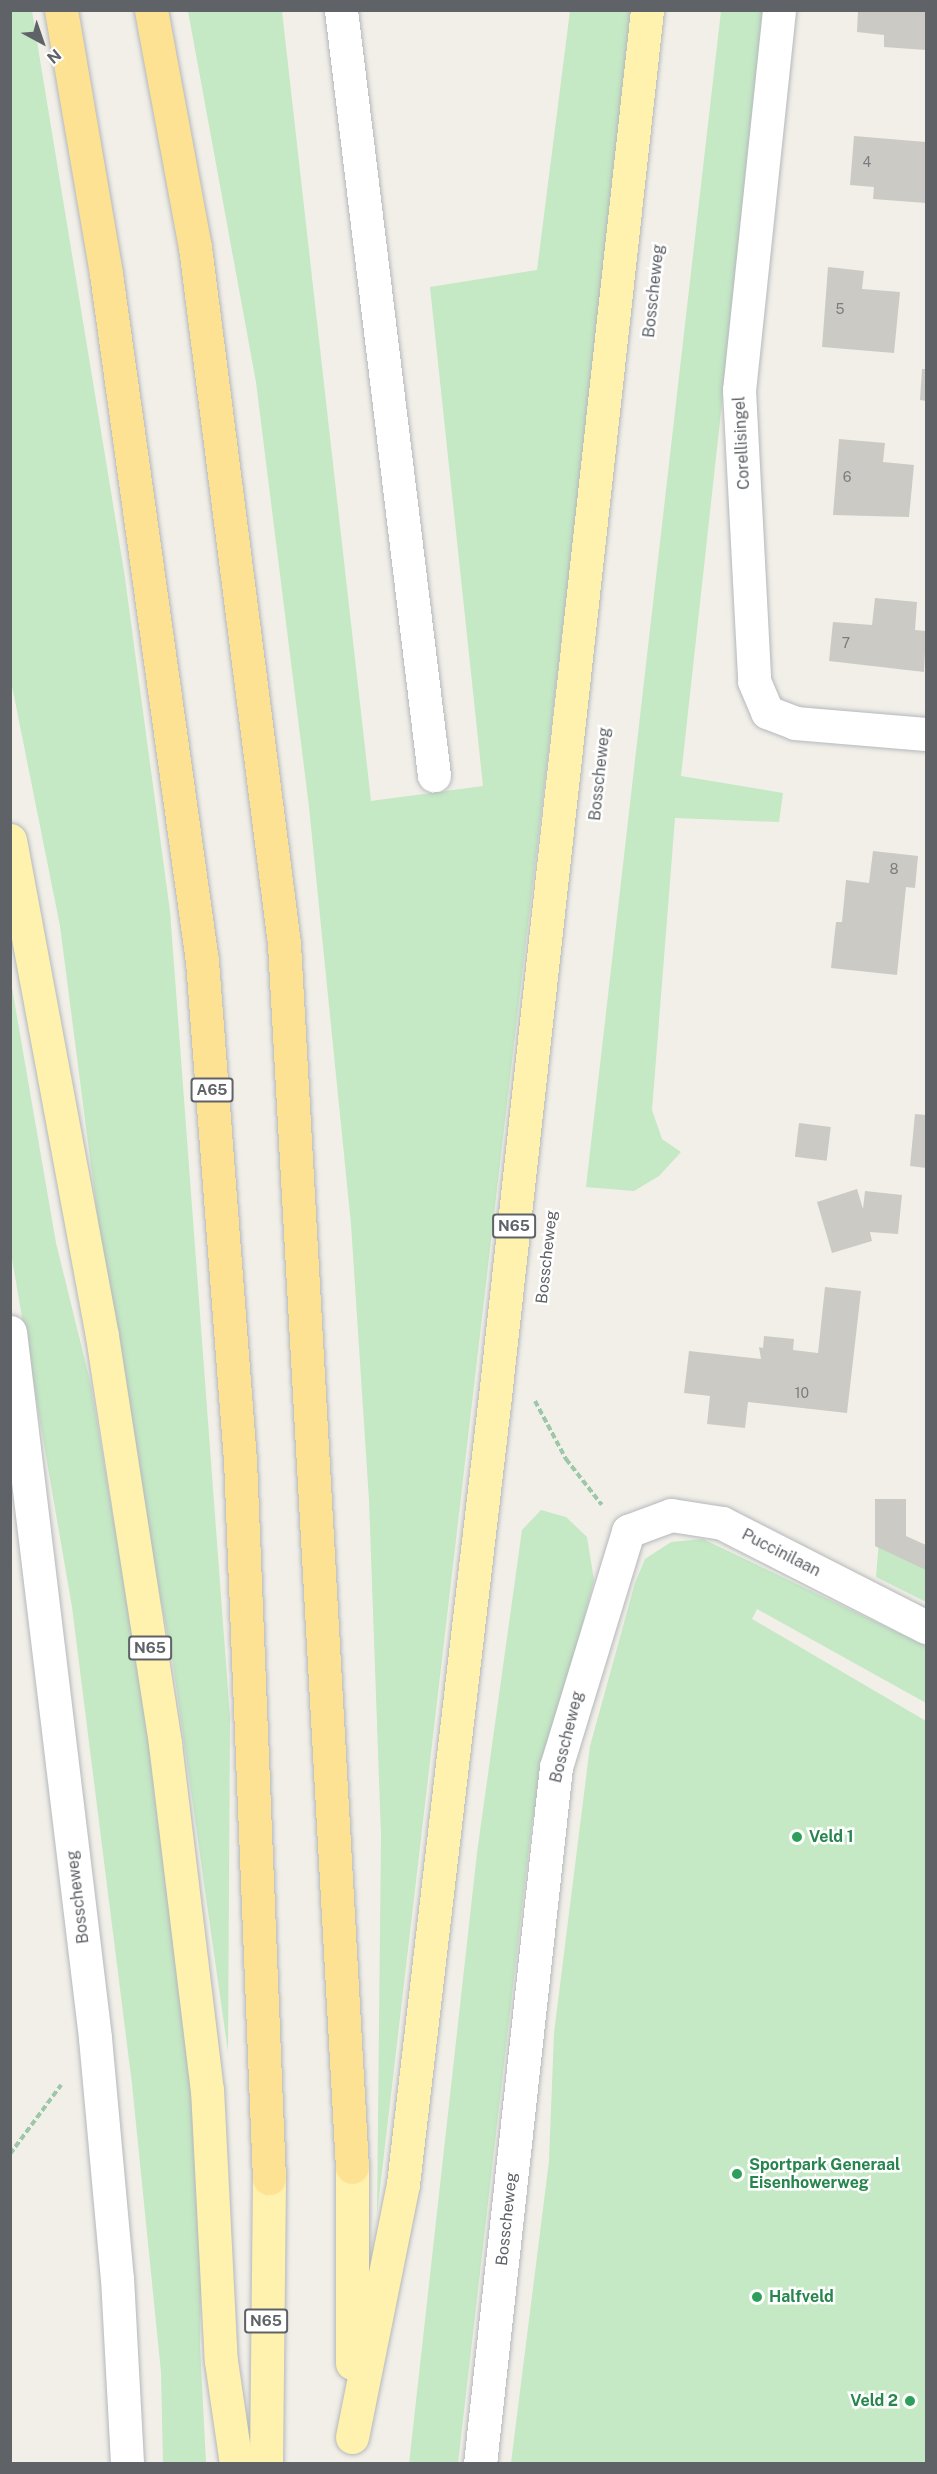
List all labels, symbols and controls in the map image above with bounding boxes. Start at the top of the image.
north arrow [12,12,72,72]
text: N [43,45,65,67]
house number: 4 [863,154,871,170]
street label: Bosscheweg [640,243,668,339]
house number: 5 [836,301,844,317]
street label: Corellisingel [730,396,754,490]
house number: 6 [843,469,851,485]
house number: 7 [842,635,850,651]
street label: Bosscheweg [586,726,614,822]
house number: 8 [889,861,899,877]
road number: A65 [190,1078,234,1102]
street label: Bosscheweg [533,1209,561,1305]
road number: N65 [492,1214,536,1238]
house number: 10 [795,1385,809,1401]
street label: Puccinilaan [738,1525,824,1581]
road number: N65 [128,1636,172,1660]
street label: Bosscheweg [546,1689,588,1785]
place label: Veld 1 [809,1827,854,1847]
marker: Veld 1 [790,1830,804,1844]
street label: Bosscheweg [63,1849,93,1945]
place label: Sportpark Generaal Eisenhowerweg [749,2155,900,2193]
marker: Sportpark Generaal Eisenhowerweg [730,2167,744,2181]
street label: Bosscheweg [493,2171,521,2267]
place label: Halfveld [769,2287,834,2307]
marker: Halfveld [750,2290,764,2304]
road number: N65 [244,2309,288,2333]
place label: Veld 2 [850,2391,898,2411]
marker: Veld 2 [903,2394,917,2408]

